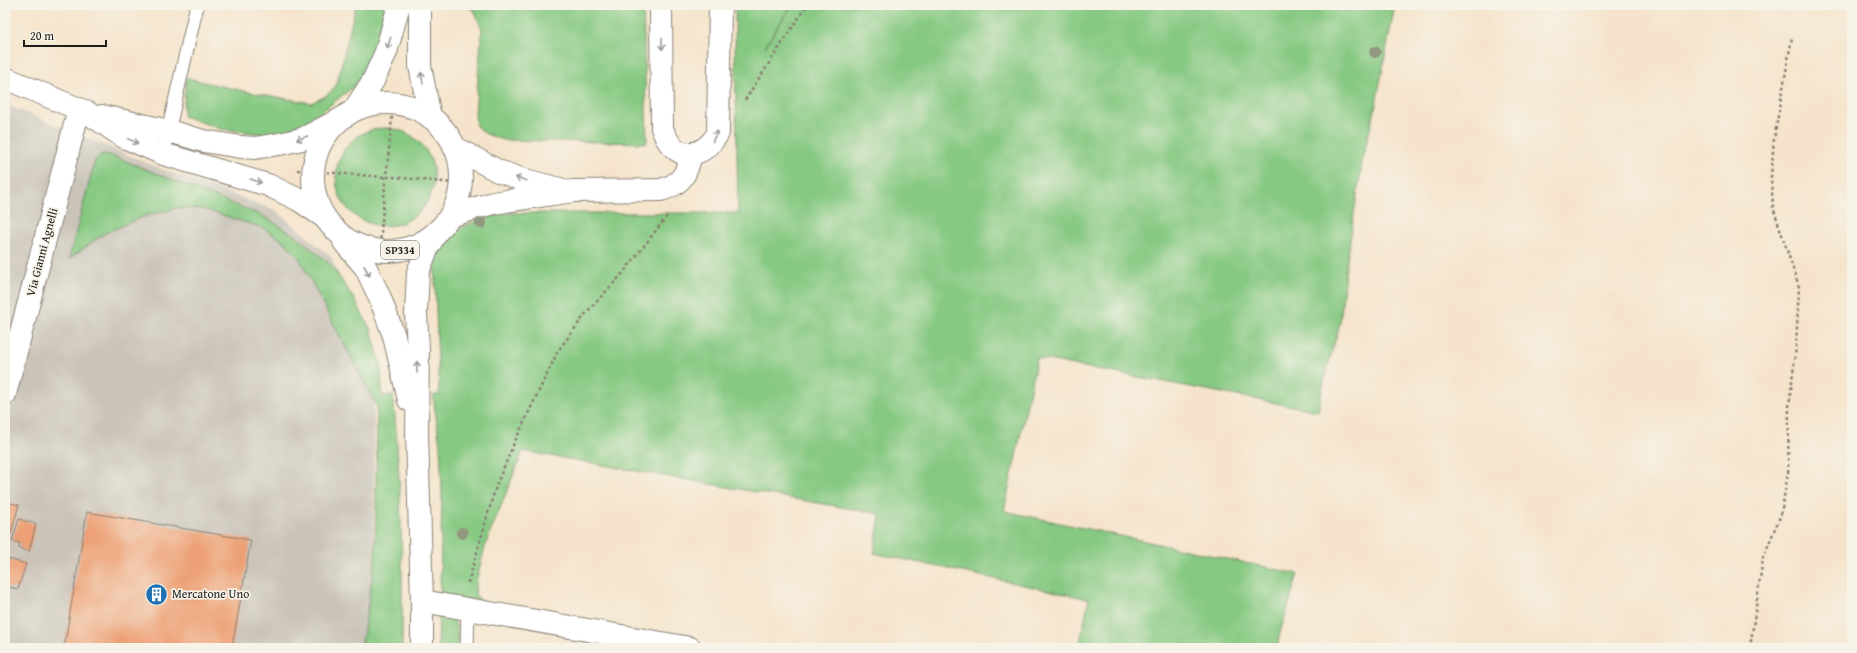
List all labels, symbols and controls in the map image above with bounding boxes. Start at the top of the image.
scale bar [24,22,106,48]
text: 20 m [30,27,54,44]
one-way arrow [385,36,392,49]
one-way arrow [658,37,666,50]
one-way arrow [418,72,426,85]
one-way arrow [712,131,720,143]
one-way arrow [296,135,309,142]
one-way arrow [126,138,138,145]
one-way arrow [515,175,528,182]
one-way arrow [250,177,262,185]
street label: Via Gianni Agnelli [22,205,62,298]
road number: SP334 [381,241,419,259]
one-way arrow [364,265,372,277]
one-way arrow [413,361,421,374]
building icon: Mercatone Uno [144,581,170,607]
place label: Mercatone Uno [172,585,249,602]

